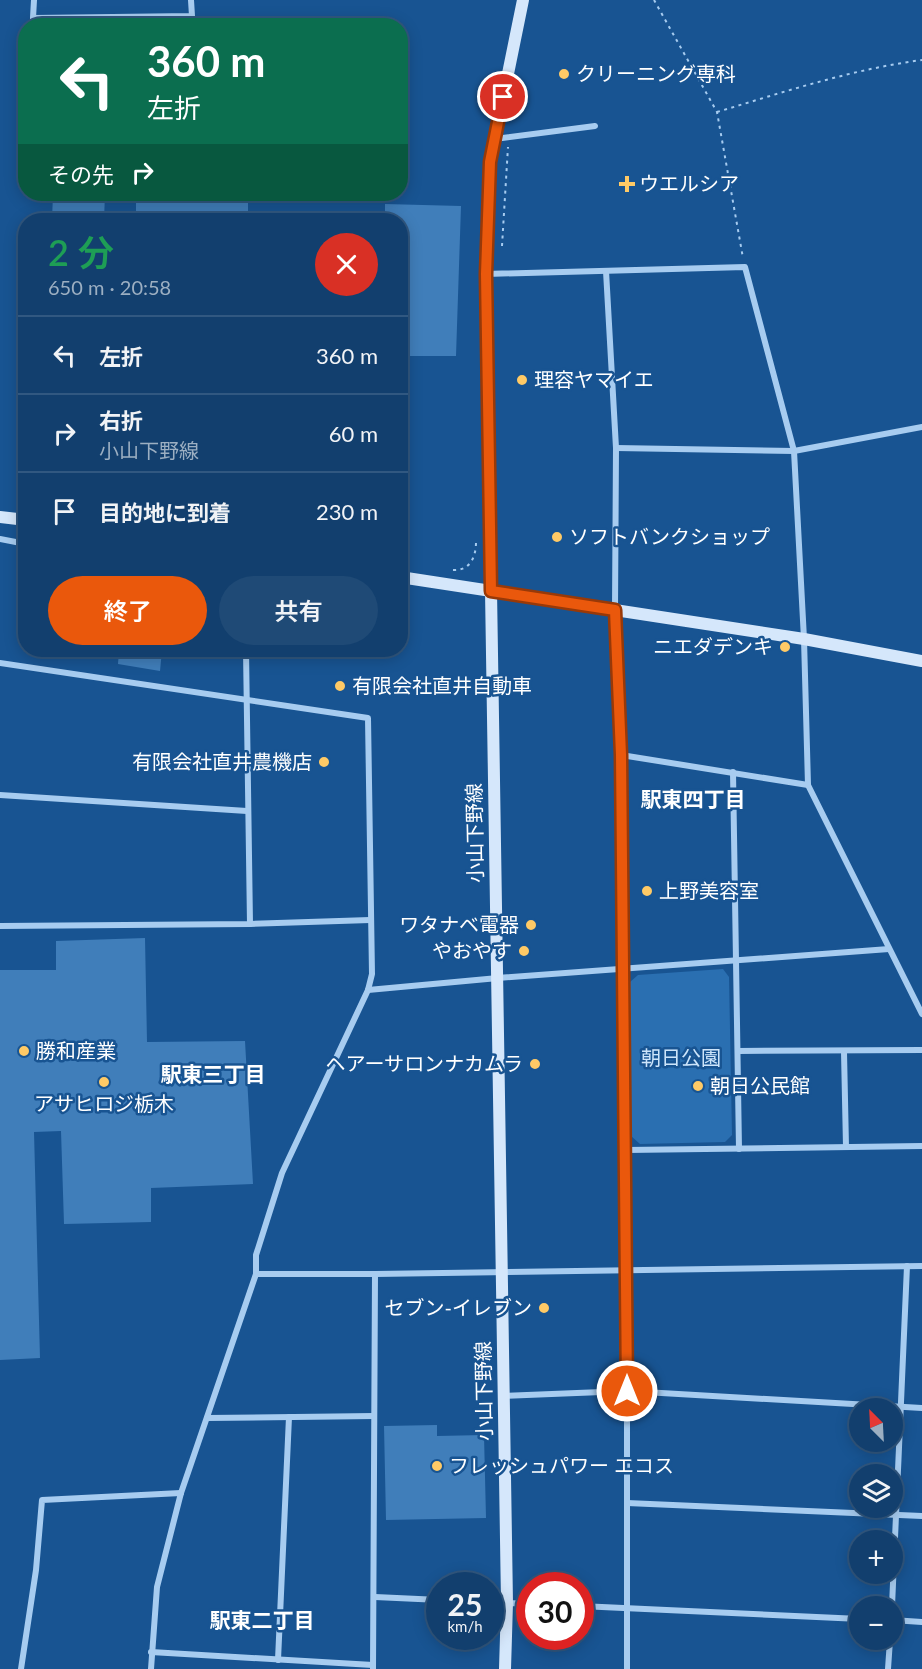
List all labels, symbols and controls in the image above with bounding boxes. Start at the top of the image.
text: 360 m [147,36,265,86]
icon: left [48,42,126,120]
place label: クリーニング専科 [576,61,736,85]
marker: クリーニング専科 [557,67,571,81]
pin [477,71,528,122]
icon: arrive [486,80,519,113]
text: 左折 [147,91,201,124]
icon: right [126,156,159,189]
text: その先 [48,161,114,188]
place label: ウエルシア [639,171,739,195]
marker: ウエルシア [620,177,634,191]
text: 2 分 [48,230,114,274]
button: close [315,233,378,296]
text: 650 m · 20:58 [48,275,171,299]
icon: left [48,339,81,372]
text: 360 m [316,342,378,369]
text: 左折 [99,343,143,370]
place label: 理容ヤマイエ [534,367,654,391]
marker: 理容ヤマイエ [515,373,529,387]
text: 右折 [99,407,143,434]
icon: right [48,417,81,450]
text: 60 m [329,420,378,447]
text: 小山下野線 [99,438,199,462]
icon: arrive [48,495,81,528]
text: 230 m [316,498,378,525]
text: 目的地に到着 [99,499,231,526]
place label: ソフトバンクショップ [569,524,770,548]
marker: ソフトバンクショップ [550,530,564,544]
button: 終了 [48,576,207,645]
button: 共有 [219,576,378,645]
place label: ニエダデンキ [653,634,773,658]
marker: ニエダデンキ [778,640,792,654]
place label: 有限会社直井自動車 [352,673,532,697]
marker: 有限会社直井自動車 [333,679,347,693]
place label: 有限会社直井農機店 [132,749,312,773]
marker: 有限会社直井農機店 [317,755,331,769]
street label: 小山下野線 [461,783,487,883]
district label: 駅東四丁目 [641,786,746,811]
place label: 上野美容室 [659,878,759,902]
marker: 上野美容室 [640,884,654,898]
place label: ワタナベ電器 [399,912,519,936]
marker: ワタナベ電器 [524,918,538,932]
place label: やおやす [432,938,512,962]
marker: やおやす [517,944,531,958]
place label: 勝和産業 [36,1038,116,1062]
marker: 勝和産業 [17,1044,31,1058]
park label: 朝日公園 [641,1045,721,1069]
place label: ヘアーサロンナカムラ [326,1051,523,1075]
marker: ヘアーサロンナカムラ [528,1057,542,1071]
district label: 駅東三丁目 [161,1061,266,1086]
place label: 朝日公民館 [710,1073,810,1097]
marker: アサヒロジ栃木 [97,1075,111,1089]
marker: 朝日公民館 [691,1079,705,1093]
place label: アサヒロジ栃木 [34,1091,174,1115]
place label: セブン-イレブン [385,1295,532,1319]
marker: セブン-イレブン [537,1301,551,1315]
street label: 小山下野線 [470,1341,496,1441]
position arrow [595,1359,659,1423]
north arrow [849,1398,903,1452]
map controls [849,1398,903,1650]
place label: フレッシュパワー エコス [449,1453,674,1477]
marker: フレッシュパワー エコス [430,1459,444,1473]
button: layers [849,1464,903,1518]
button: + [849,1530,903,1584]
speed limit sign: 30 [516,1572,594,1650]
text: 25 [448,1586,482,1622]
button: − [849,1596,903,1650]
district label: 駅東二丁目 [210,1607,315,1632]
text: km/h [447,1617,483,1635]

